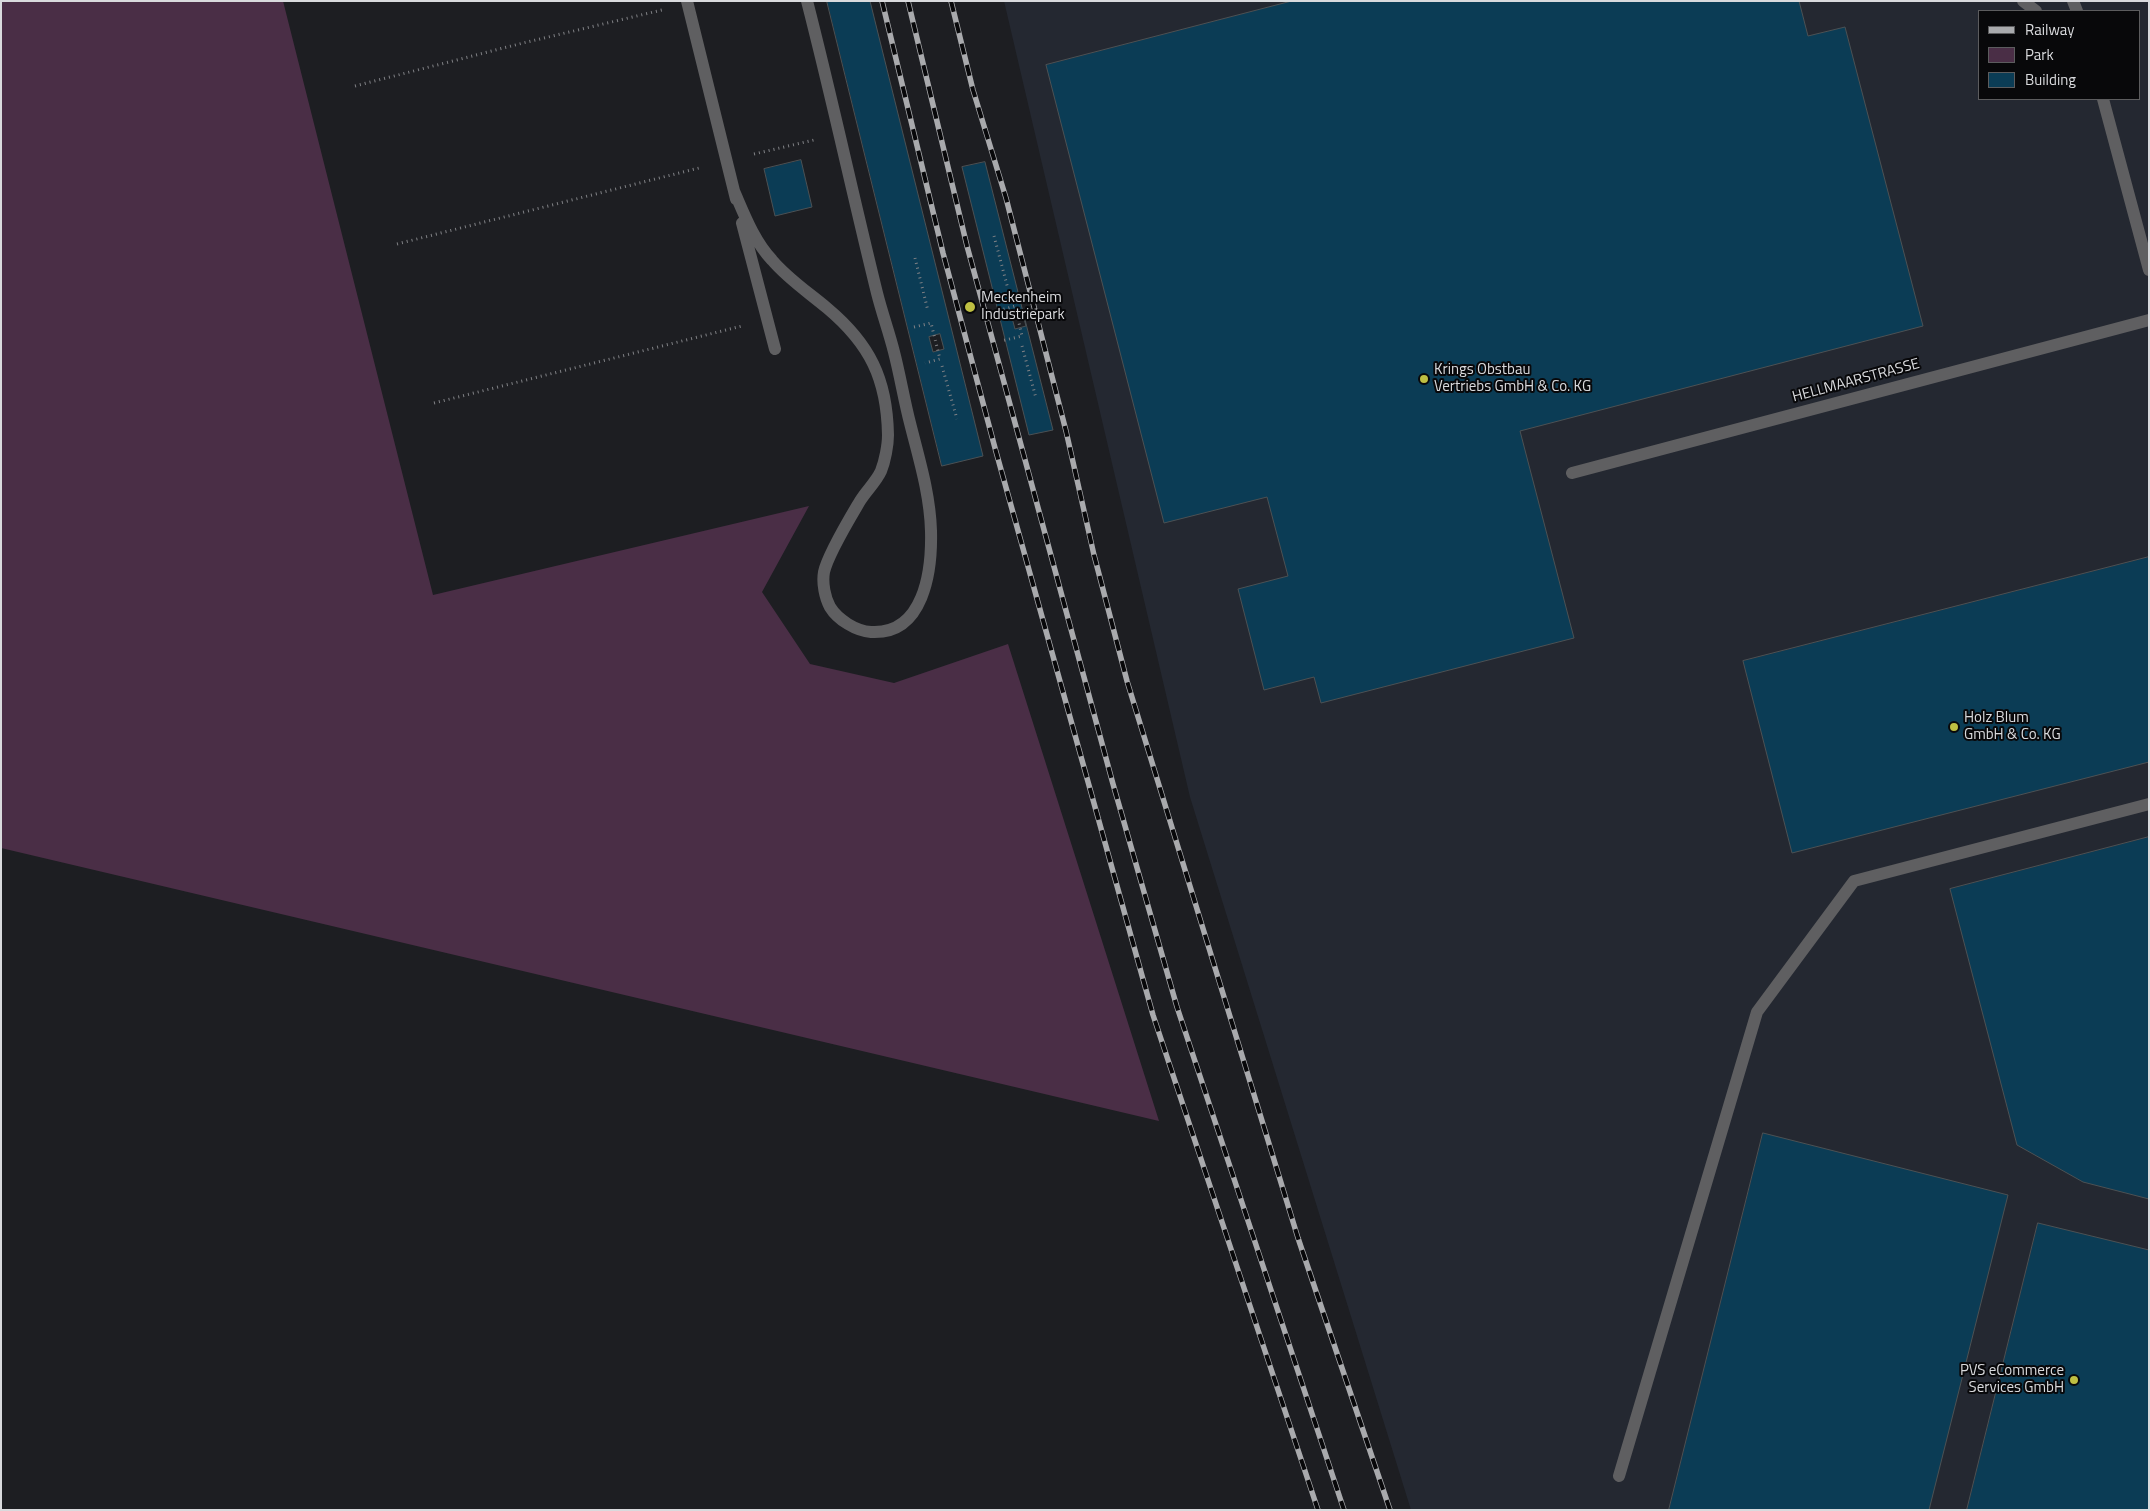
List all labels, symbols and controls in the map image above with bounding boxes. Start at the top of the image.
legend [1978,10,2140,100]
text: Railway [2025,18,2075,41]
text: Park [2025,43,2054,66]
text: Building [2025,68,2076,91]
place label: Meckenheim Industriepark [981,289,1065,324]
marker: Meckenheim Industriepark [963,300,977,314]
street label: HELLMAARSTRASSE [1790,355,1922,407]
place label: Krings Obstbau Vertriebs GmbH & Co. KG [1434,361,1591,396]
marker: Krings Obstbau Vertriebs GmbH & Co. KG [1418,373,1430,385]
place label: Holz Blum GmbH & Co. KG [1964,709,2061,744]
marker: Holz Blum GmbH & Co. KG [1948,721,1960,733]
place label: PVS eCommerce Services GmbH [1960,1362,2064,1397]
marker: PVS eCommerce Services GmbH [2068,1374,2080,1386]

